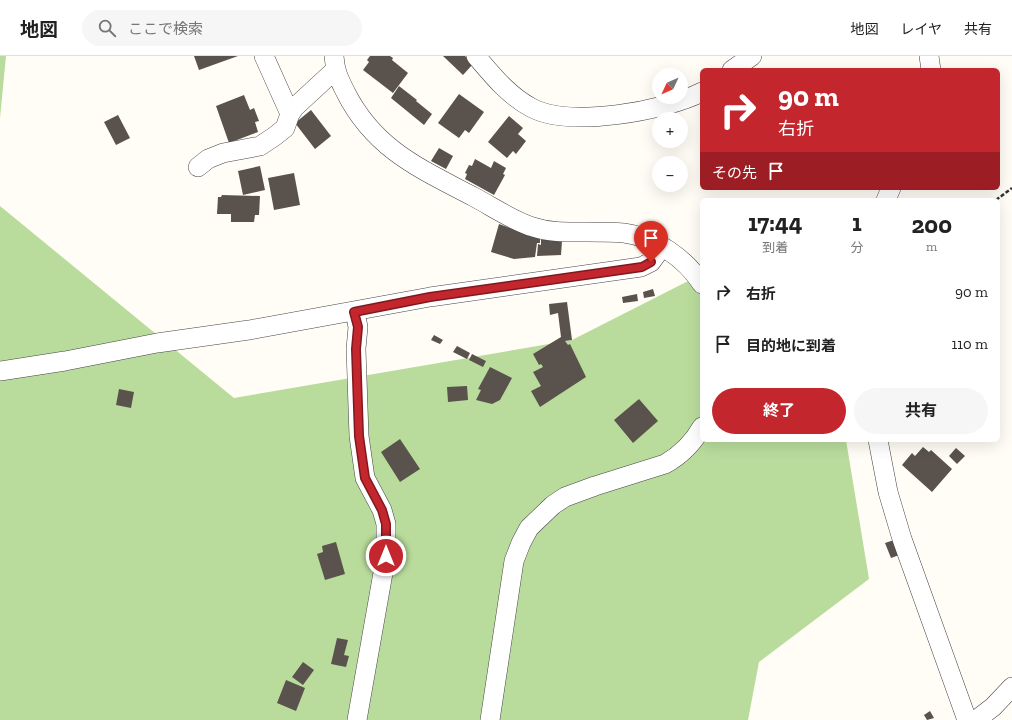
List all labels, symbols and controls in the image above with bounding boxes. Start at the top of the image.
search box [82,10,362,46]
icon: search [96,17,118,39]
text: 地図 [20,18,58,41]
text: ここで検索 [128,20,203,38]
text: 地図 [850,21,878,38]
text: レイヤ [900,21,942,38]
text: 共有 [964,21,992,38]
north arrow [652,68,688,104]
map controls [652,68,688,192]
text: 90 m [778,80,839,113]
icon: right [712,84,764,136]
button: + [652,112,688,148]
text: 右折 [778,118,814,140]
button: − [652,156,688,192]
icon: arrive [765,160,787,182]
text: その先 [712,164,757,182]
text: 17:44 [748,208,802,237]
text: 1 [852,208,862,237]
text: 200 [911,210,952,239]
pin [634,221,668,262]
icon: arrive [640,227,662,249]
text: m [926,239,937,254]
text: 到着 [762,240,788,255]
text: 分 [850,240,863,255]
icon: right [712,281,734,303]
text: 90 m [955,283,988,301]
text: 右折 [746,285,776,303]
icon: arrive [712,333,734,355]
text: 110 m [951,335,988,353]
text: 目的地に到着 [746,337,836,355]
button: 終了 [712,388,846,434]
button: 共有 [854,388,988,434]
position arrow [365,535,407,577]

